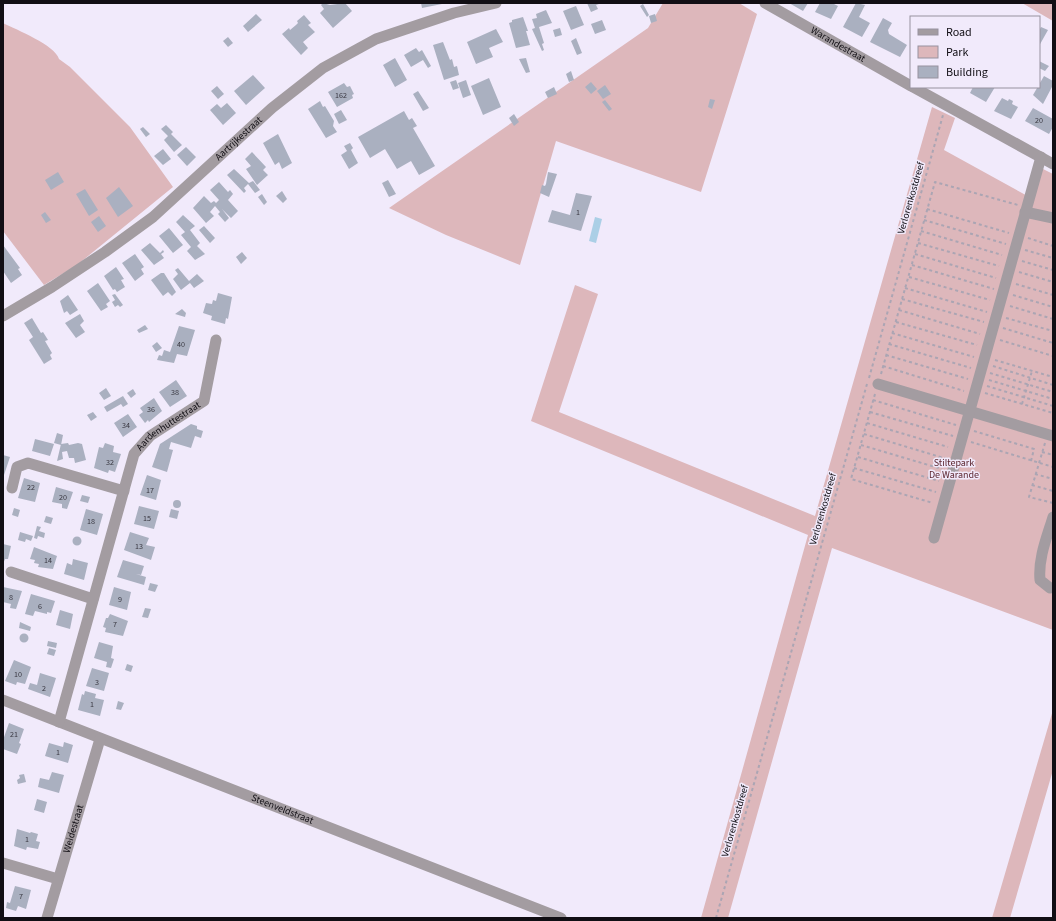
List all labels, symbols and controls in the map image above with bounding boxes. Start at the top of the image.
legend [910,16,1040,88]
street label: Warandestraat [808,23,869,66]
text: Road [946,24,972,41]
text: Park [946,44,968,61]
text: Building [946,64,988,81]
house number: 162 [335,90,347,101]
street label: Aartrijkestraat [212,113,266,164]
house number: 20 [1035,115,1043,126]
street label: Verlorenkostdreef [894,159,928,236]
house number: 1 [576,207,580,218]
house number: 40 [177,339,185,350]
house number: 38 [171,387,179,398]
street label: Aardenhuttestraat [133,398,204,454]
house number: 36 [147,404,155,415]
house number: 34 [122,420,130,431]
park label: Stiltepark De Warande [929,456,979,482]
house number: 32 [106,457,114,468]
street label: Verlorenkostdreef [806,470,840,547]
house number: 22 [27,482,35,493]
house number: 17 [146,485,154,496]
house number: 20 [59,492,67,503]
house number: 15 [143,513,151,524]
house number: 18 [87,516,95,527]
house number: 13 [135,541,143,552]
house number: 14 [44,555,52,566]
house number: 8 [9,592,13,603]
house number: 9 [118,594,122,605]
house number: 6 [38,601,42,612]
house number: 7 [113,619,117,630]
house number: 10 [14,669,22,680]
house number: 3 [95,677,99,688]
house number: 2 [42,683,46,694]
house number: 1 [90,699,94,710]
house number: 21 [10,729,18,740]
house number: 1 [56,747,60,758]
street label: Verlorenkostdreef [718,782,752,859]
street label: Steenveldstraat [249,791,316,828]
street label: Weidestraat [60,802,87,855]
house number: 1 [25,834,29,845]
house number: 7 [19,891,23,902]

